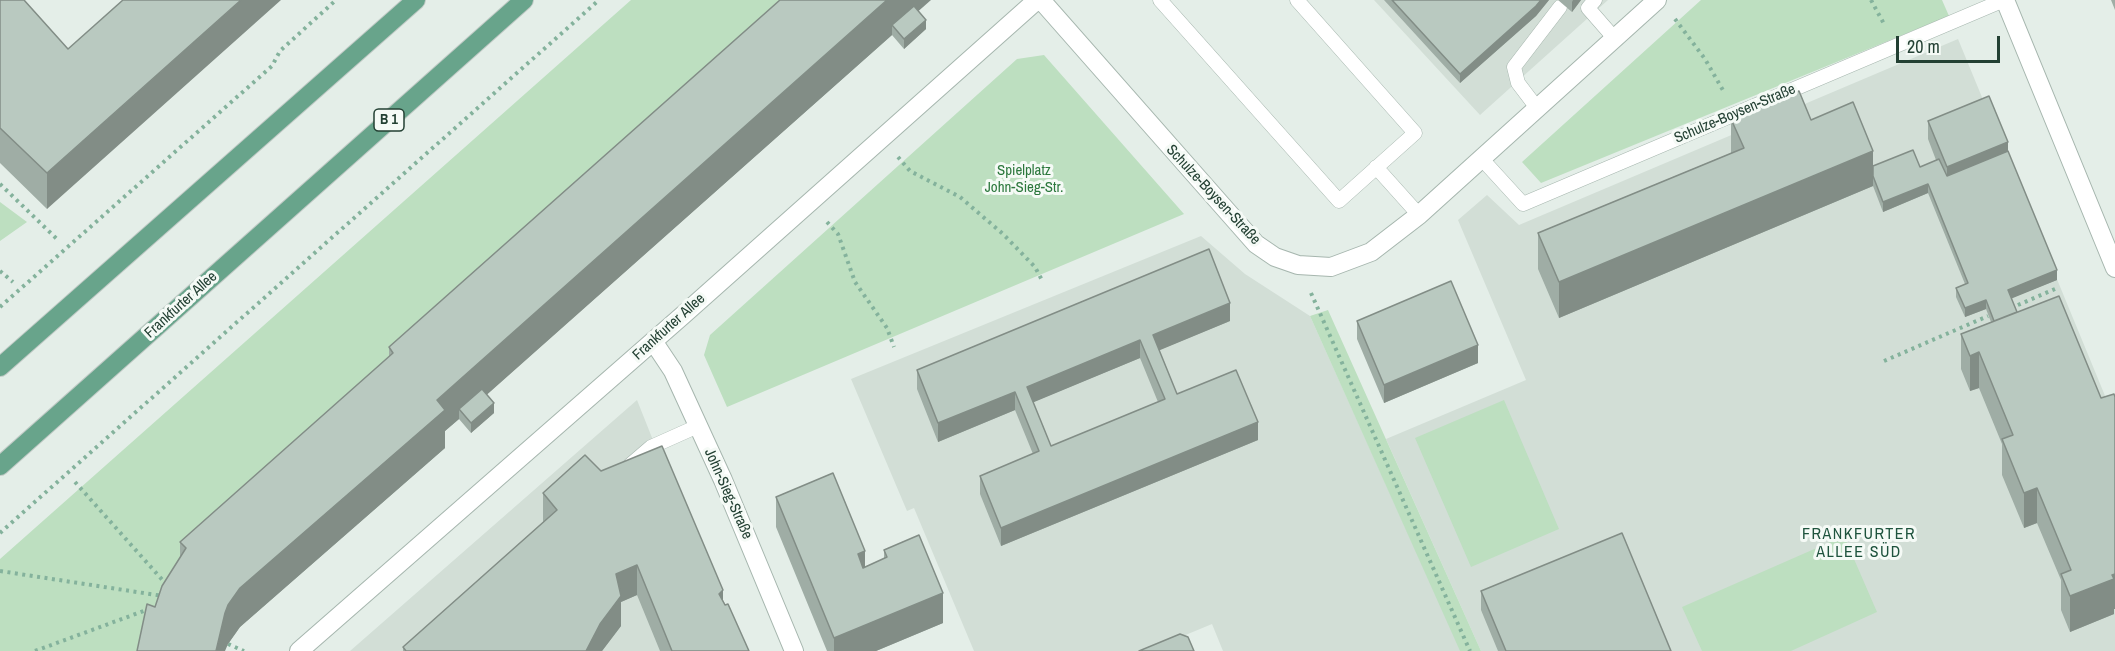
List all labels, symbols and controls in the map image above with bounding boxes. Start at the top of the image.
scale bar [1899,24,2002,62]
text: 20 m [1907,34,1940,59]
street label: Schulze-Boysen-Straße [1672,80,1798,148]
road number: B 1 [374,109,404,131]
street label: Schulze-Boysen-Straße [1162,141,1264,249]
park label: Spielplatz John-Sieg-Str. [985,162,1063,197]
street label: Frankfurter Allee [141,268,221,342]
street label: Frankfurter Allee [629,290,709,364]
street label: John-Sieg-Straße [700,446,756,542]
district label: FRANKFURTER ALLEE SÜD [1802,525,1916,563]

